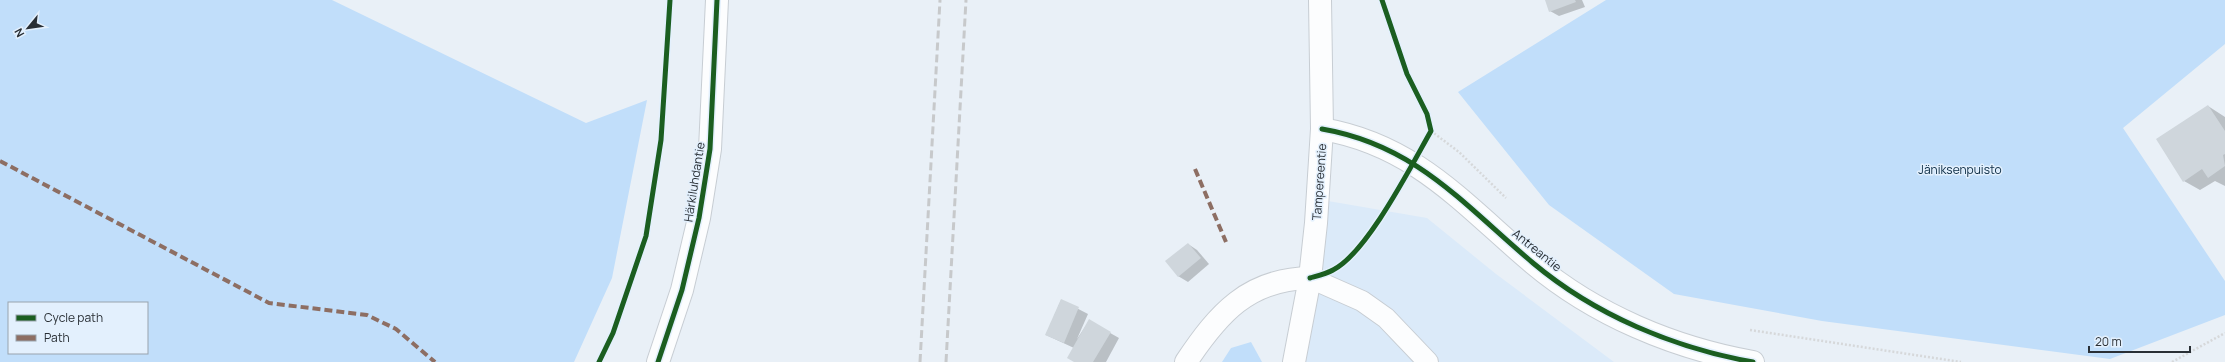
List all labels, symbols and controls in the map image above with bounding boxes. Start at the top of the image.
north arrow [8,8,48,48]
text: N [10,26,27,40]
street label: Härkiluhdantie [679,141,709,223]
street label: Tampereentie [1308,143,1330,221]
park label: Jäniksenpuisto [1918,161,2002,178]
street label: Antreantie [1509,225,1565,275]
legend [8,302,148,354]
text: Cycle path [44,309,103,326]
scale bar [2089,328,2190,354]
text: Path [44,329,70,346]
text: 20 m [2095,333,2122,350]

